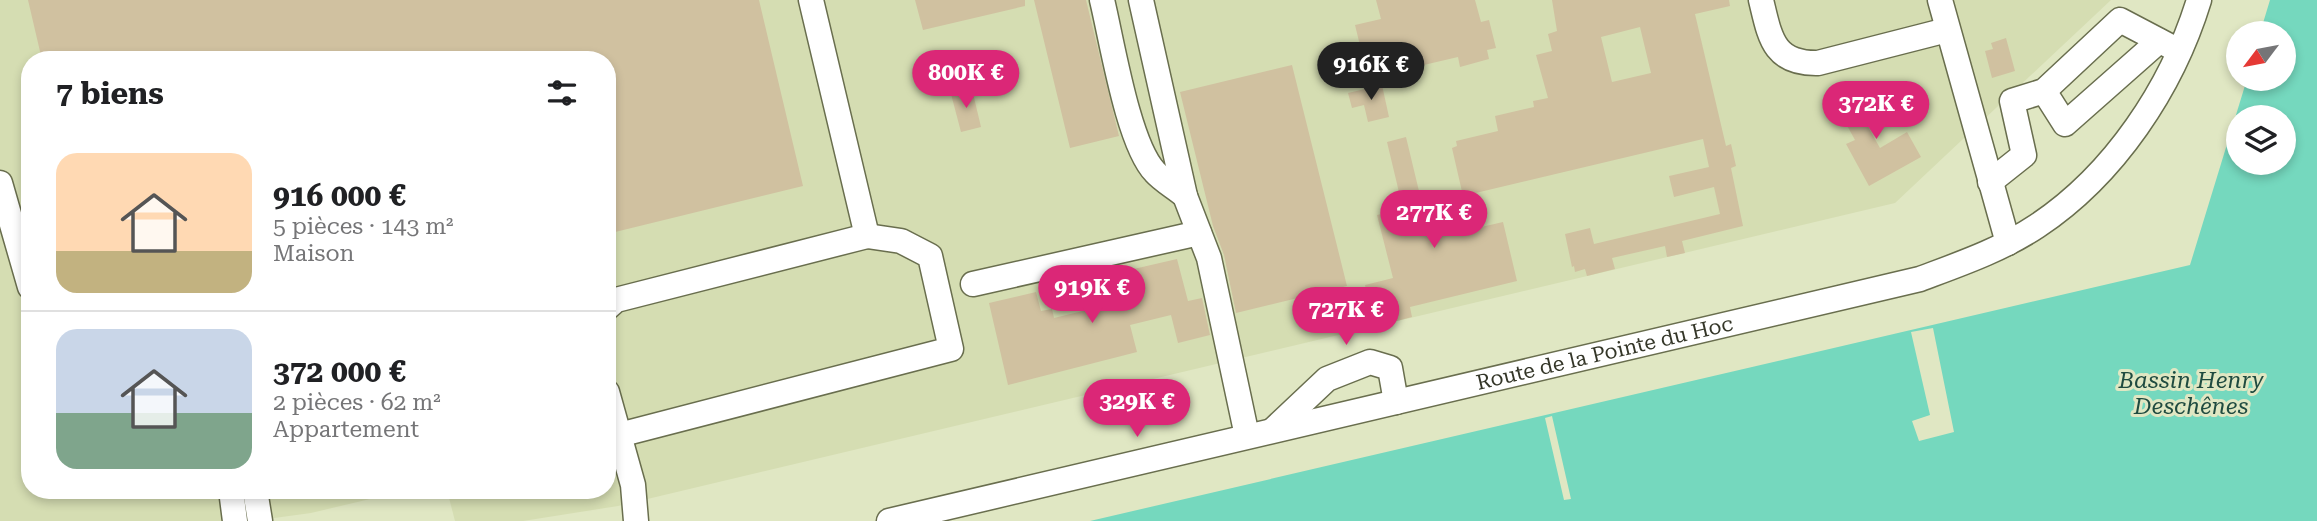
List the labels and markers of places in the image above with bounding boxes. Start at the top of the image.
pin: 916K € [1314,42,1428,102]
pin: 800K € [909,50,1023,110]
pin: 372K € [1819,82,1933,141]
pin: 277K € [1377,190,1491,250]
pin: 919K € [1035,266,1149,325]
pin: 727K € [1289,288,1403,347]
pin: 329K € [1080,380,1194,439]

